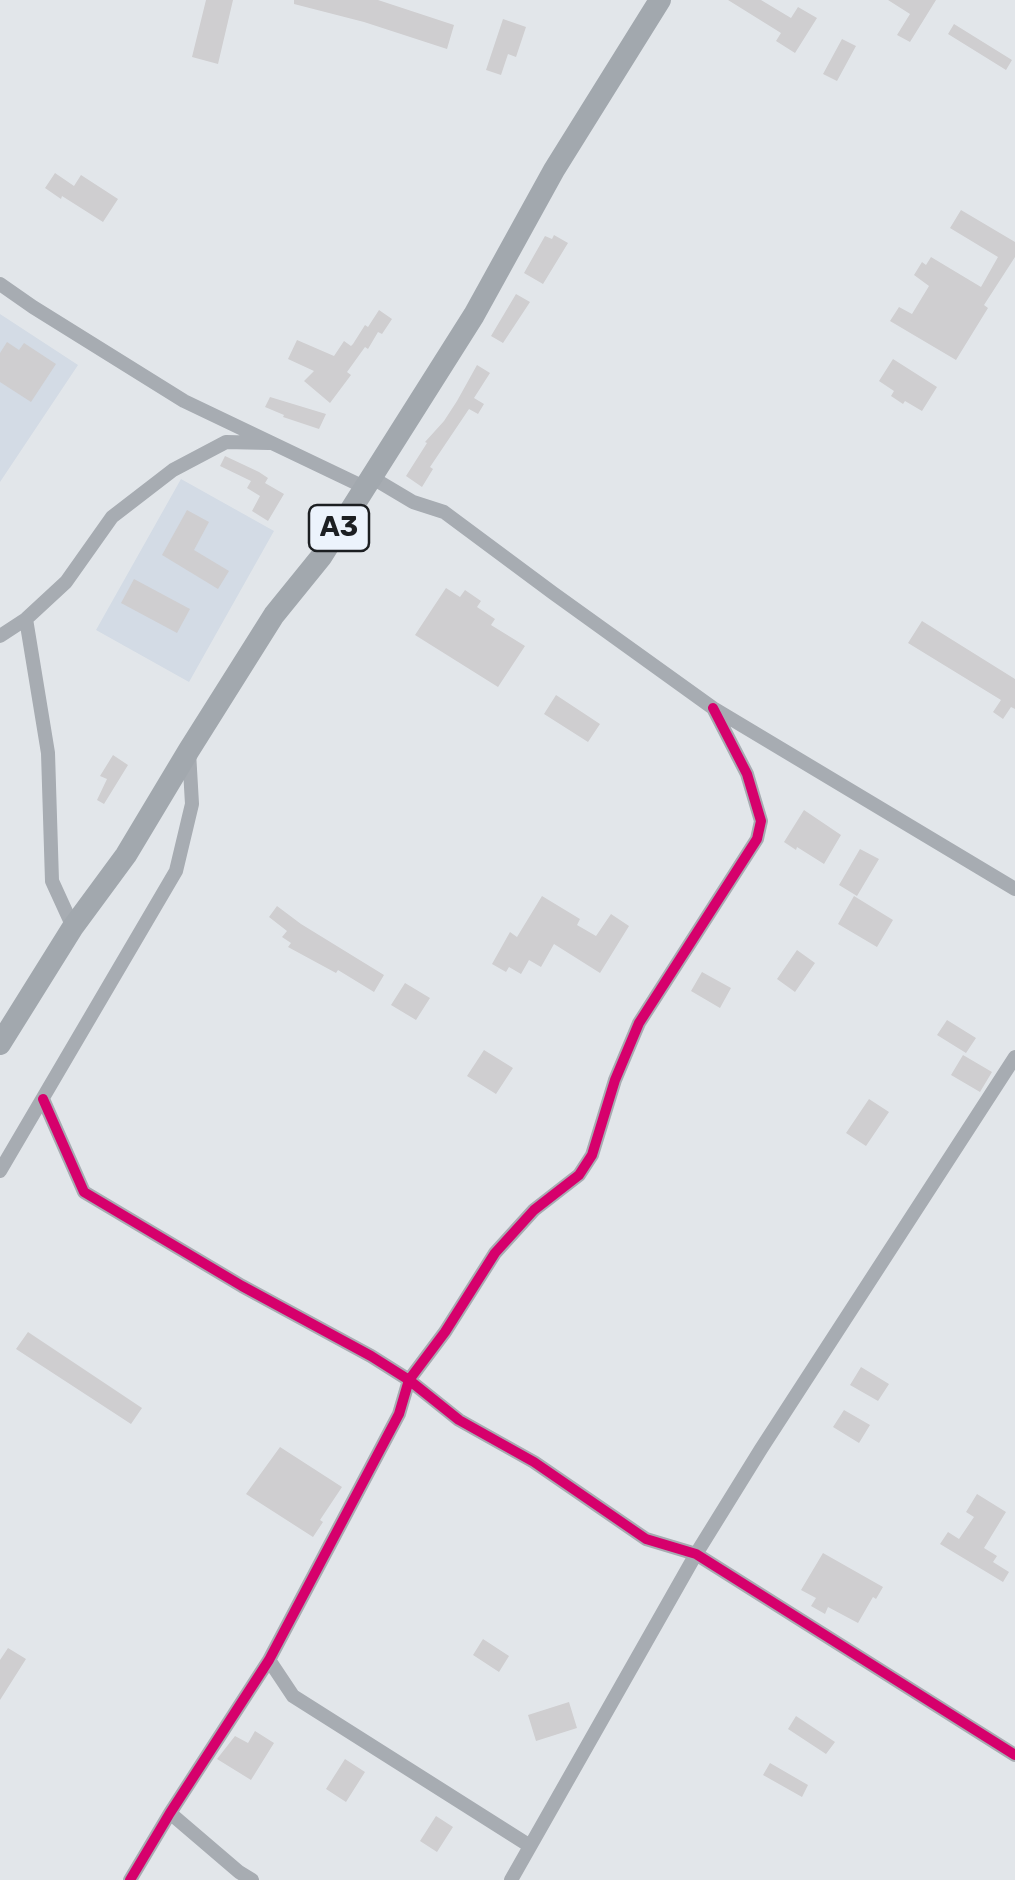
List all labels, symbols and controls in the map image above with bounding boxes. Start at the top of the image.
road number: A3 [309,505,369,551]

